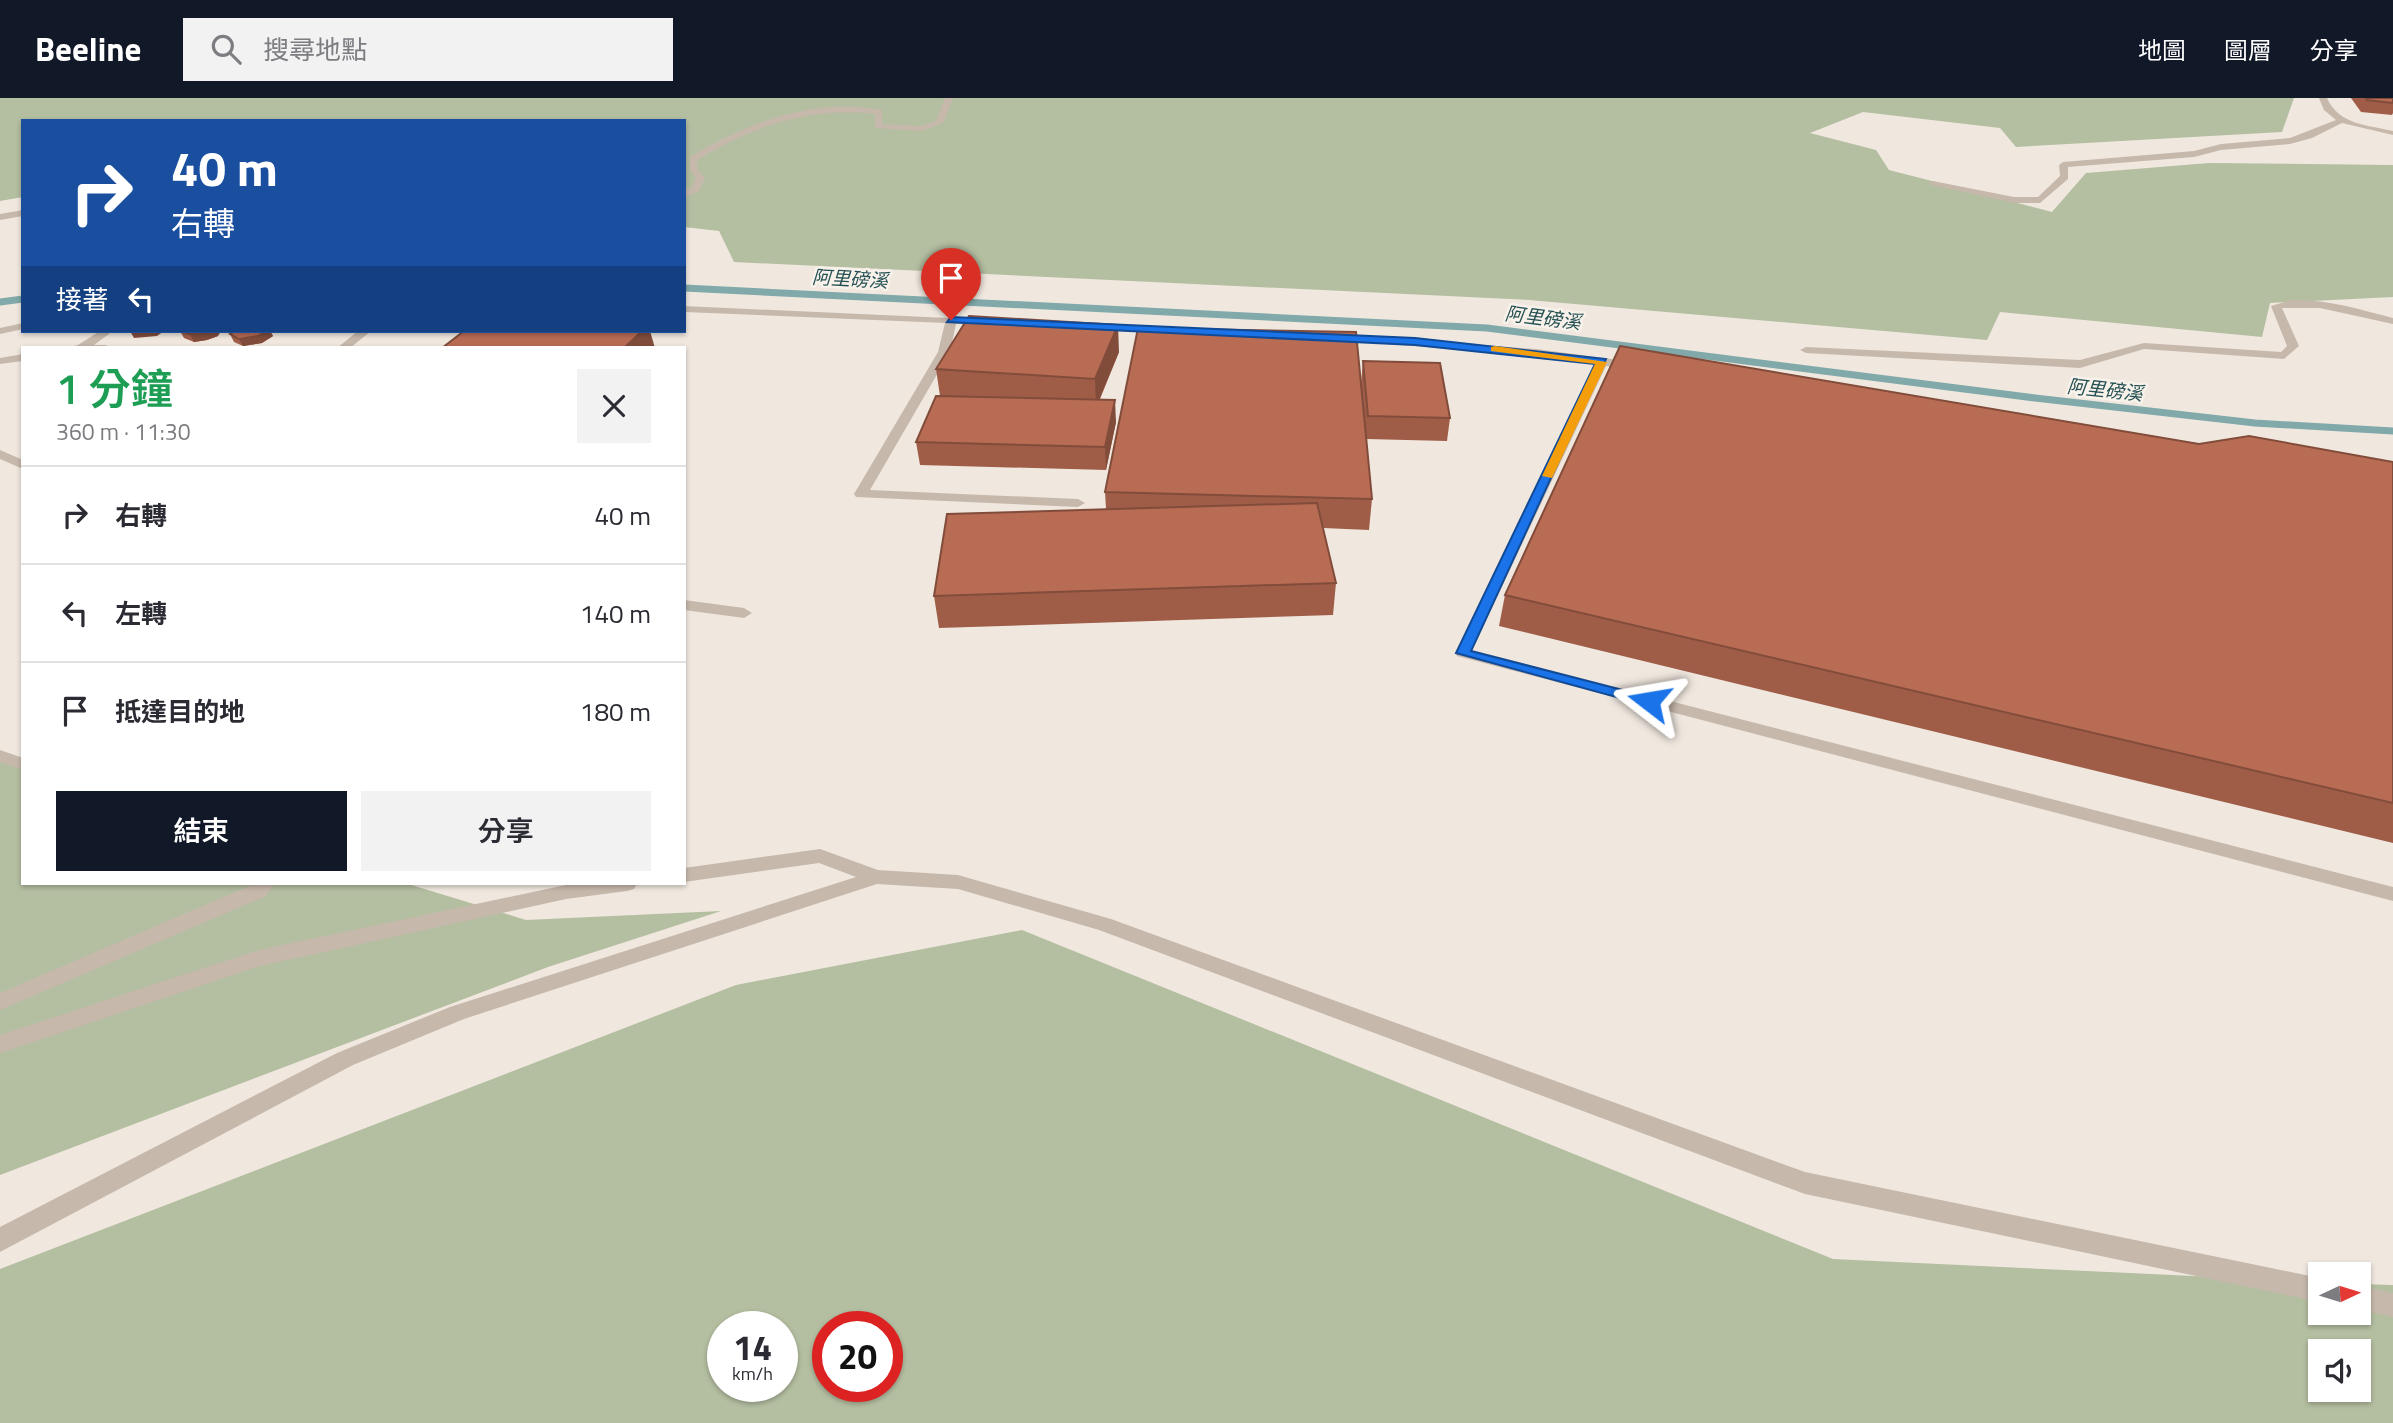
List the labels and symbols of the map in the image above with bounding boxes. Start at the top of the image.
pin [921,248,981,320]
water label: 阿里磅溪 [811,262,892,295]
water label: 阿里磅溪 [1504,298,1585,336]
water label: 阿里磅溪 [2066,371,2147,408]
position arrow [1612,664,1686,738]
north arrow [2308,1262,2371,1325]
speed limit sign: 20 [812,1311,903,1402]

